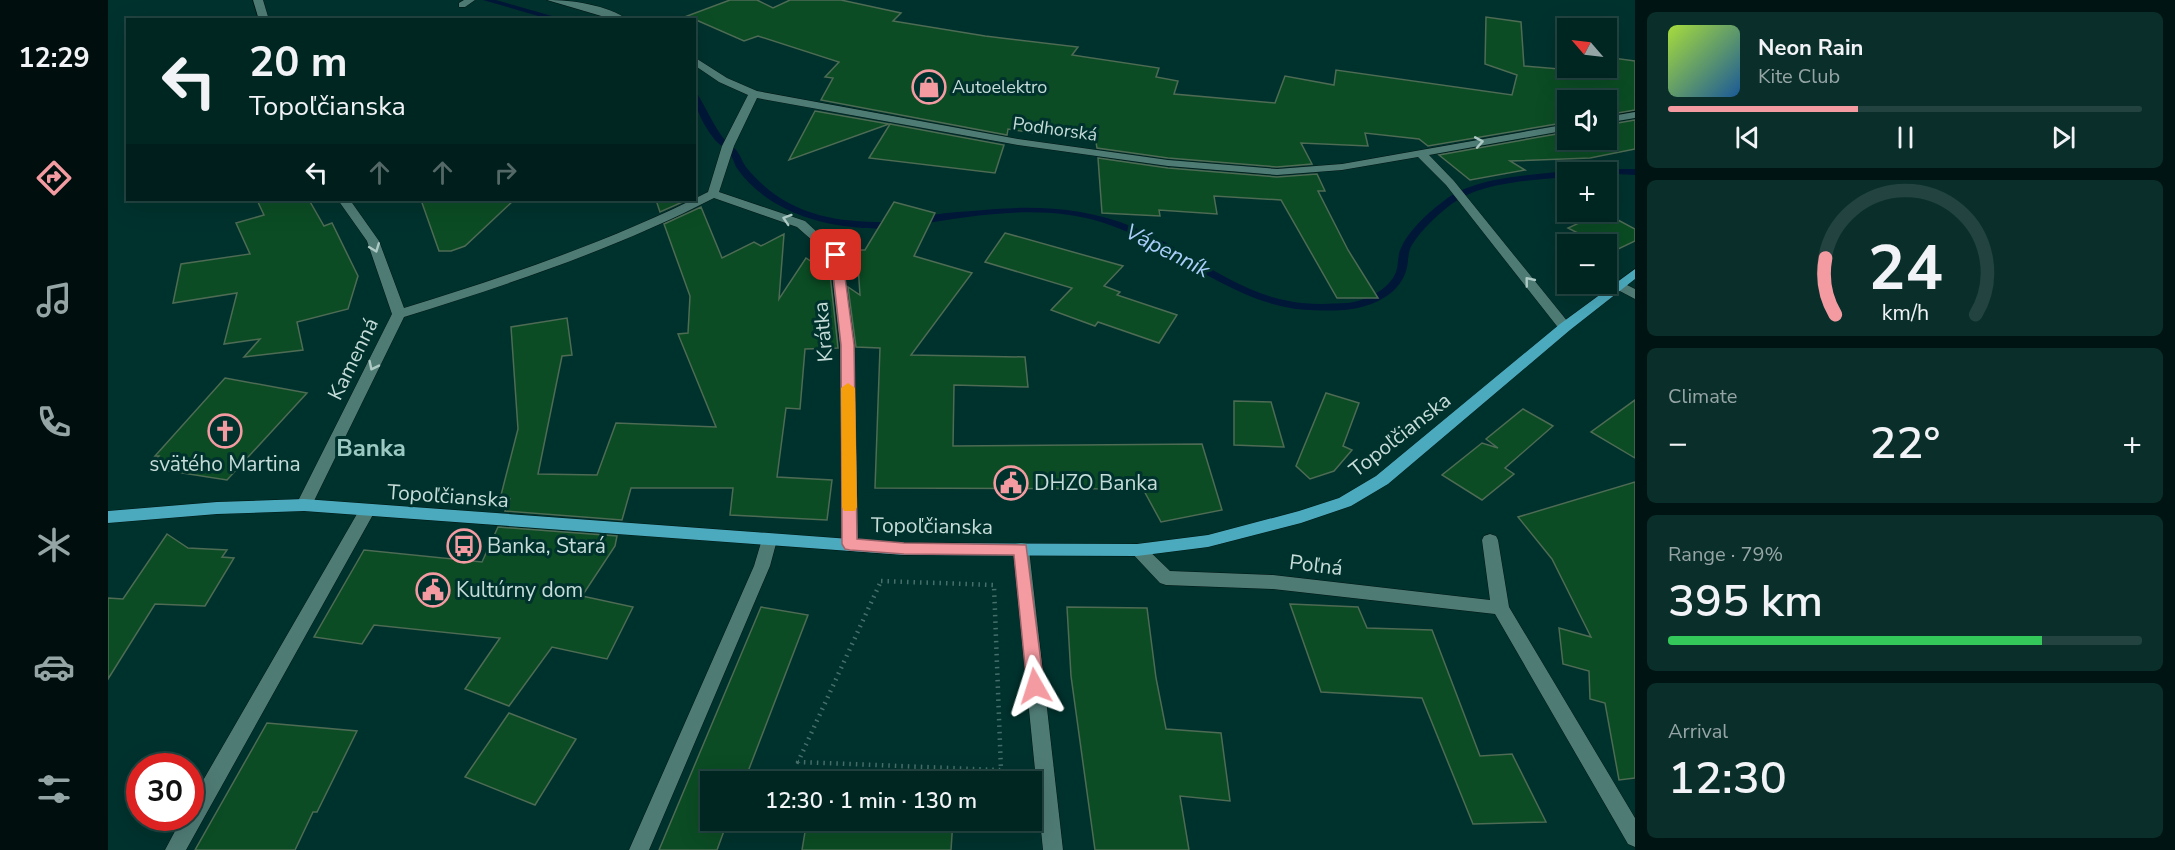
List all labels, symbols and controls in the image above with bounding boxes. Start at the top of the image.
north arrow [1557,18,1617,78]
map controls [1557,18,1617,294]
text: Neon Rain [1758,33,1863,63]
text: 20 m [249,34,348,91]
text: 12:29 [18,40,90,77]
icon: left [150,42,228,120]
text: Kite Club [1758,63,1840,90]
shop icon: Autoelektro [911,69,947,105]
place label: Autoelektro [952,75,1047,99]
text: Topoľčianska [249,88,406,125]
button: sound [1557,90,1617,150]
street label: Podhorská [1011,111,1099,147]
icon: previous [1731,121,1764,154]
icon: pause [1889,121,1922,154]
icon: next [2047,121,2080,154]
one-way arrow [1474,137,1484,149]
icon: left [300,156,333,189]
icon: ahead [363,156,396,189]
icon: ahead [426,156,459,189]
icon: right [489,156,522,189]
icon: directions [33,157,75,199]
button: + [1557,162,1617,222]
one-way arrow [782,213,793,226]
water label: Vápenník [1120,217,1216,285]
text: 24 [1868,226,1942,311]
pin [810,229,861,280]
button: − [1557,234,1617,294]
icon: arrive [819,238,852,271]
one-way arrow [368,242,380,253]
one-way arrow [1526,276,1537,287]
icon: music [33,279,75,321]
text: km/h [1881,298,1929,328]
street label: Krátka [806,301,840,363]
street label: Kamenná [321,313,385,405]
one-way arrow [369,360,380,371]
text: Climate [1668,383,1737,410]
street label: Topoľčianska [1343,386,1457,484]
icon: phone [33,401,75,443]
church icon: svätého Martina [207,413,243,449]
text: 22° [1870,413,1940,474]
text: − [1668,421,1688,466]
text: + [2122,421,2142,466]
district label: Banka [336,432,406,464]
place label: svätého Martina [149,450,301,478]
public building icon: DHZO Banka [993,465,1029,501]
place label: DHZO Banka [1034,469,1158,497]
street label: Topoľčianska [386,478,510,514]
street label: Topoľčianska [871,511,993,541]
icon: climate [33,524,75,566]
bus stop icon: Banka, Stará [446,528,482,564]
place label: Banka, Stará [487,532,606,560]
text: Range · 79% [1668,541,1783,568]
street label: Poľná [1288,548,1344,582]
text: 395 km [1668,571,1823,632]
public building icon: Kultúrny dom [415,572,451,608]
place label: Kultúrny dom [456,576,583,604]
icon: car [33,646,75,688]
position arrow [1003,654,1067,718]
text: Arrival [1668,718,1728,745]
text: 12:30 [1668,748,1787,809]
speed limit sign: 30 [126,753,204,831]
icon: filters [33,768,75,810]
text: 12:30 · 1 min · 130 m [765,786,977,816]

